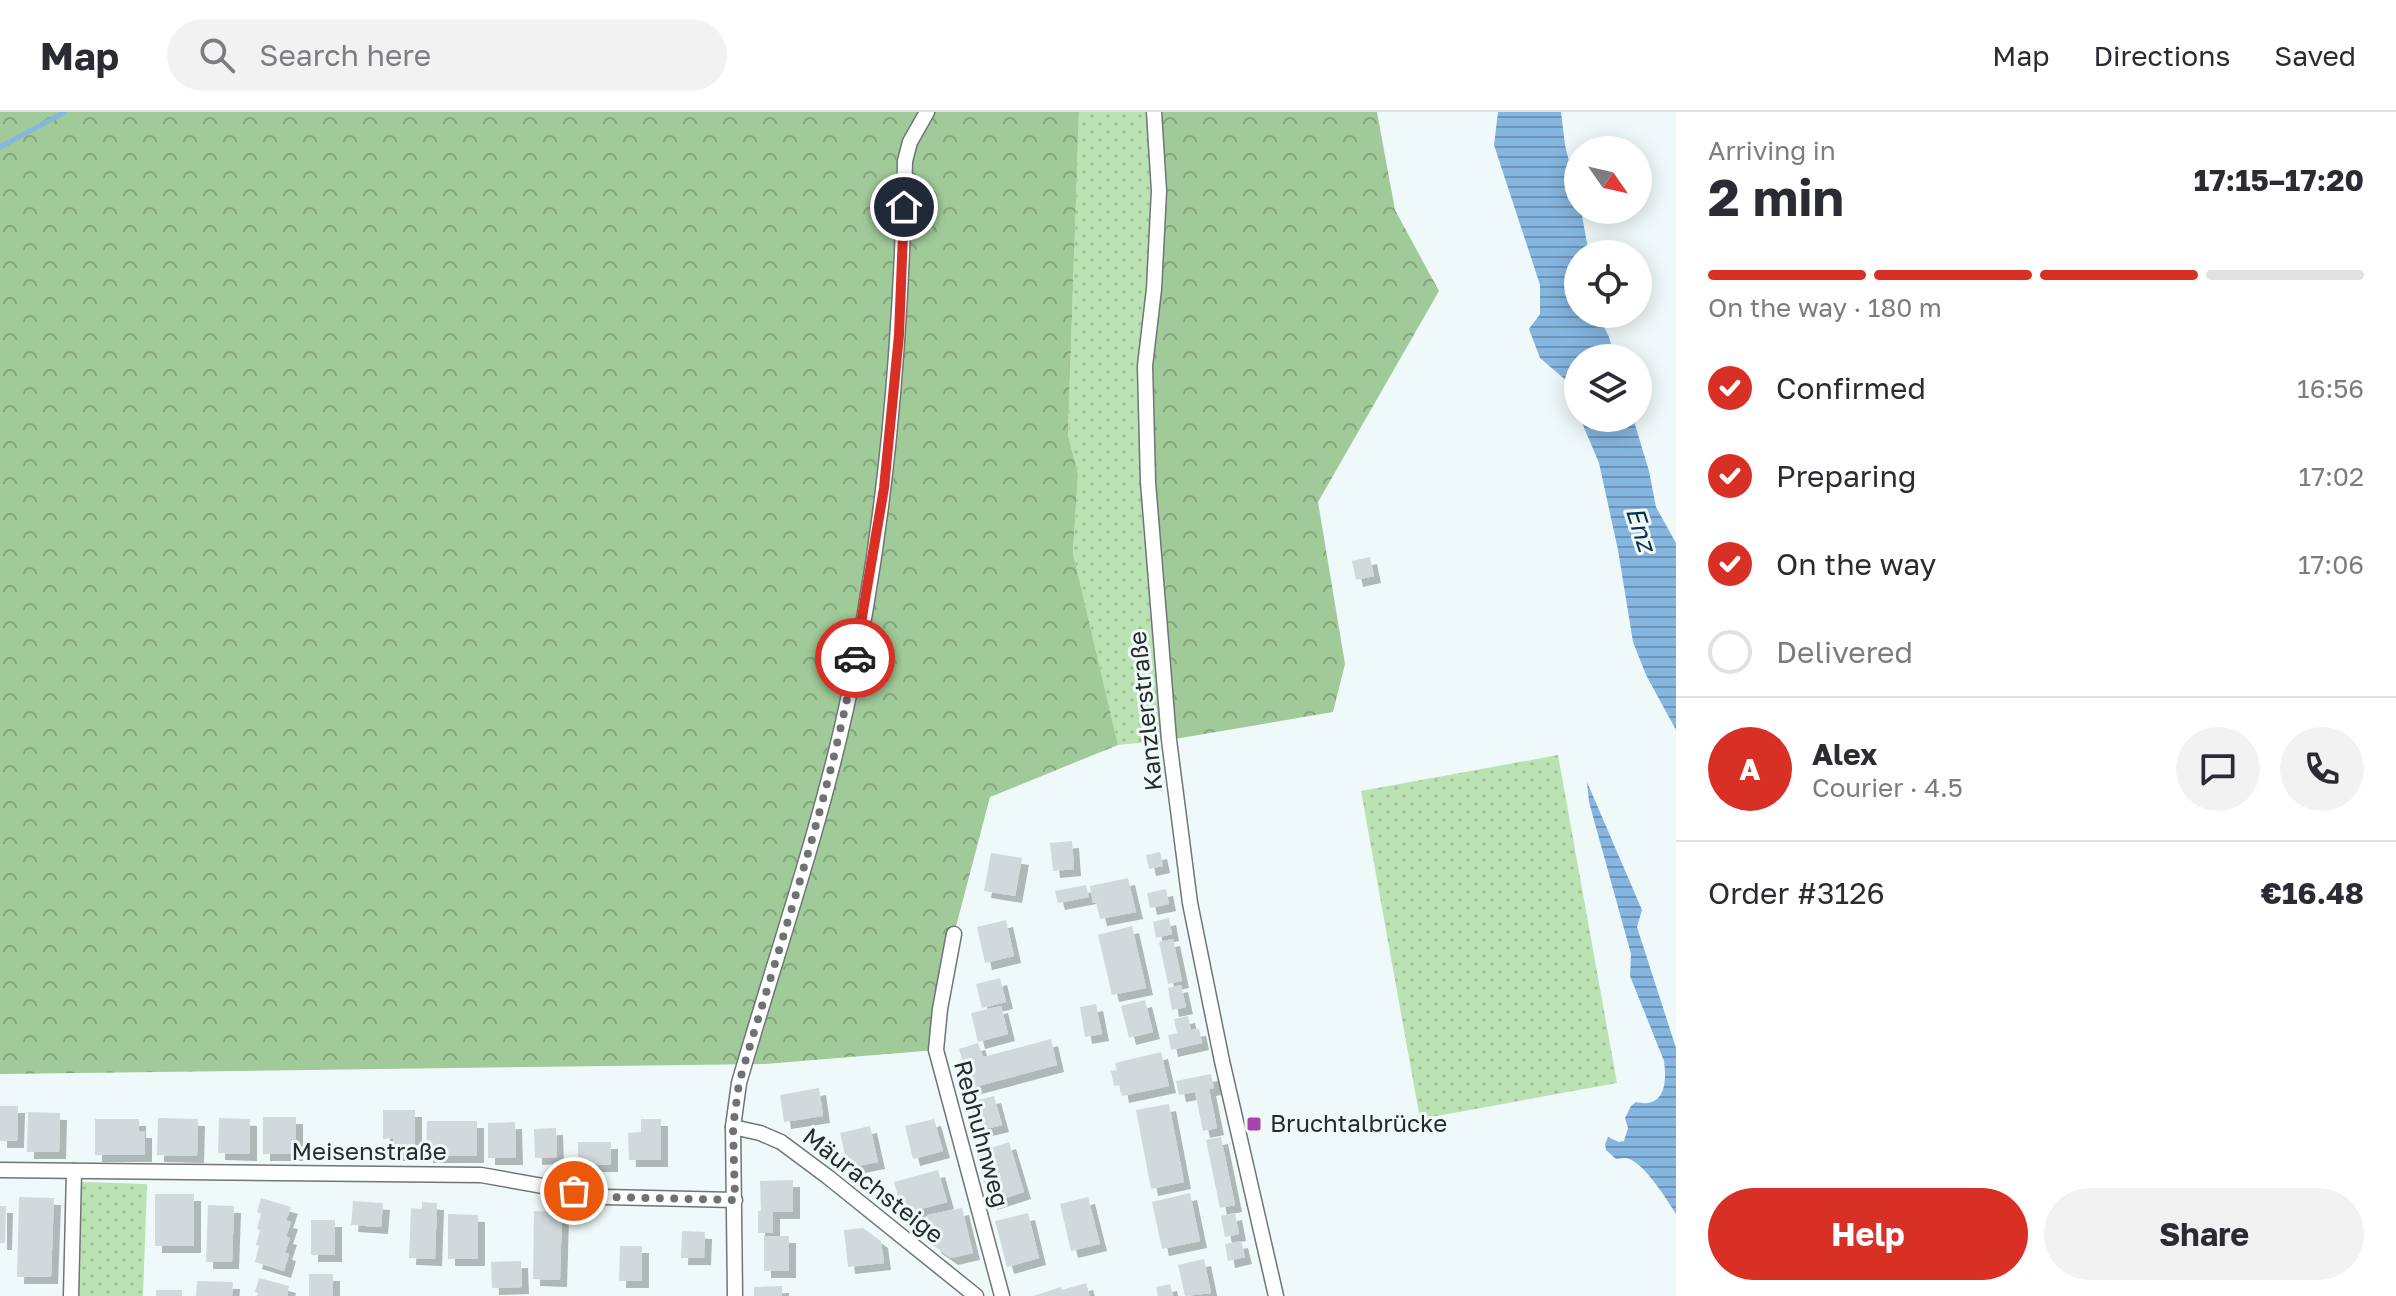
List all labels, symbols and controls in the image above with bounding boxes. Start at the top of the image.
search box [167,19,727,91]
text: Map [40,33,119,78]
icon: search [195,33,239,77]
text: Search here [259,37,431,73]
text: Map [1992,39,2049,72]
text: Directions [2093,39,2230,72]
text: Saved [2274,39,2356,72]
text: Arriving in [1708,135,1836,166]
north arrow [1564,136,1652,224]
map controls [1564,136,1652,432]
text: 17:15–17:20 [2194,162,2364,198]
text: 2 min [1708,165,1844,227]
pin [870,173,938,241]
icon: home [882,185,926,229]
button: locate [1564,240,1652,328]
text: On the way · 180 m [1708,292,1942,323]
button: layers [1564,344,1652,432]
icon: check [1708,366,1752,410]
text: Confirmed [1776,370,1926,406]
text: 16:56 [2297,373,2364,404]
icon: check [1708,454,1752,498]
text: Preparing [1776,458,1917,494]
text: 17:02 [2299,461,2364,492]
water label: Enz [1620,503,1664,558]
icon: check [1708,542,1752,586]
text: On the way [1776,546,1936,582]
text: 17:06 [2298,549,2364,580]
courier [815,618,895,698]
street label: Kanzlerstraße [1122,630,1167,792]
text: Delivered [1776,634,1913,670]
icon: car [833,636,877,680]
button: chat [2176,727,2260,811]
button: phone [2280,727,2364,811]
text: Alex [1812,736,1877,772]
text: A [1739,751,1761,787]
text: Courier · 4.5 [1812,772,1963,803]
text: Order #3126 [1708,875,1885,911]
text: €16.48 [2261,875,2364,911]
street label: Rebhuhnweg [949,1057,1016,1210]
place label: Bruchtalbrücke [1270,1108,1447,1137]
marker: Bruchtalbrücke [1245,1115,1263,1133]
street label: Mäurachsteige [798,1121,950,1249]
street label: Meisenstraße [291,1136,447,1165]
pin [540,1157,608,1225]
icon: bag [552,1169,596,1213]
button: Help [1708,1188,2028,1280]
button: Share [2044,1188,2364,1280]

